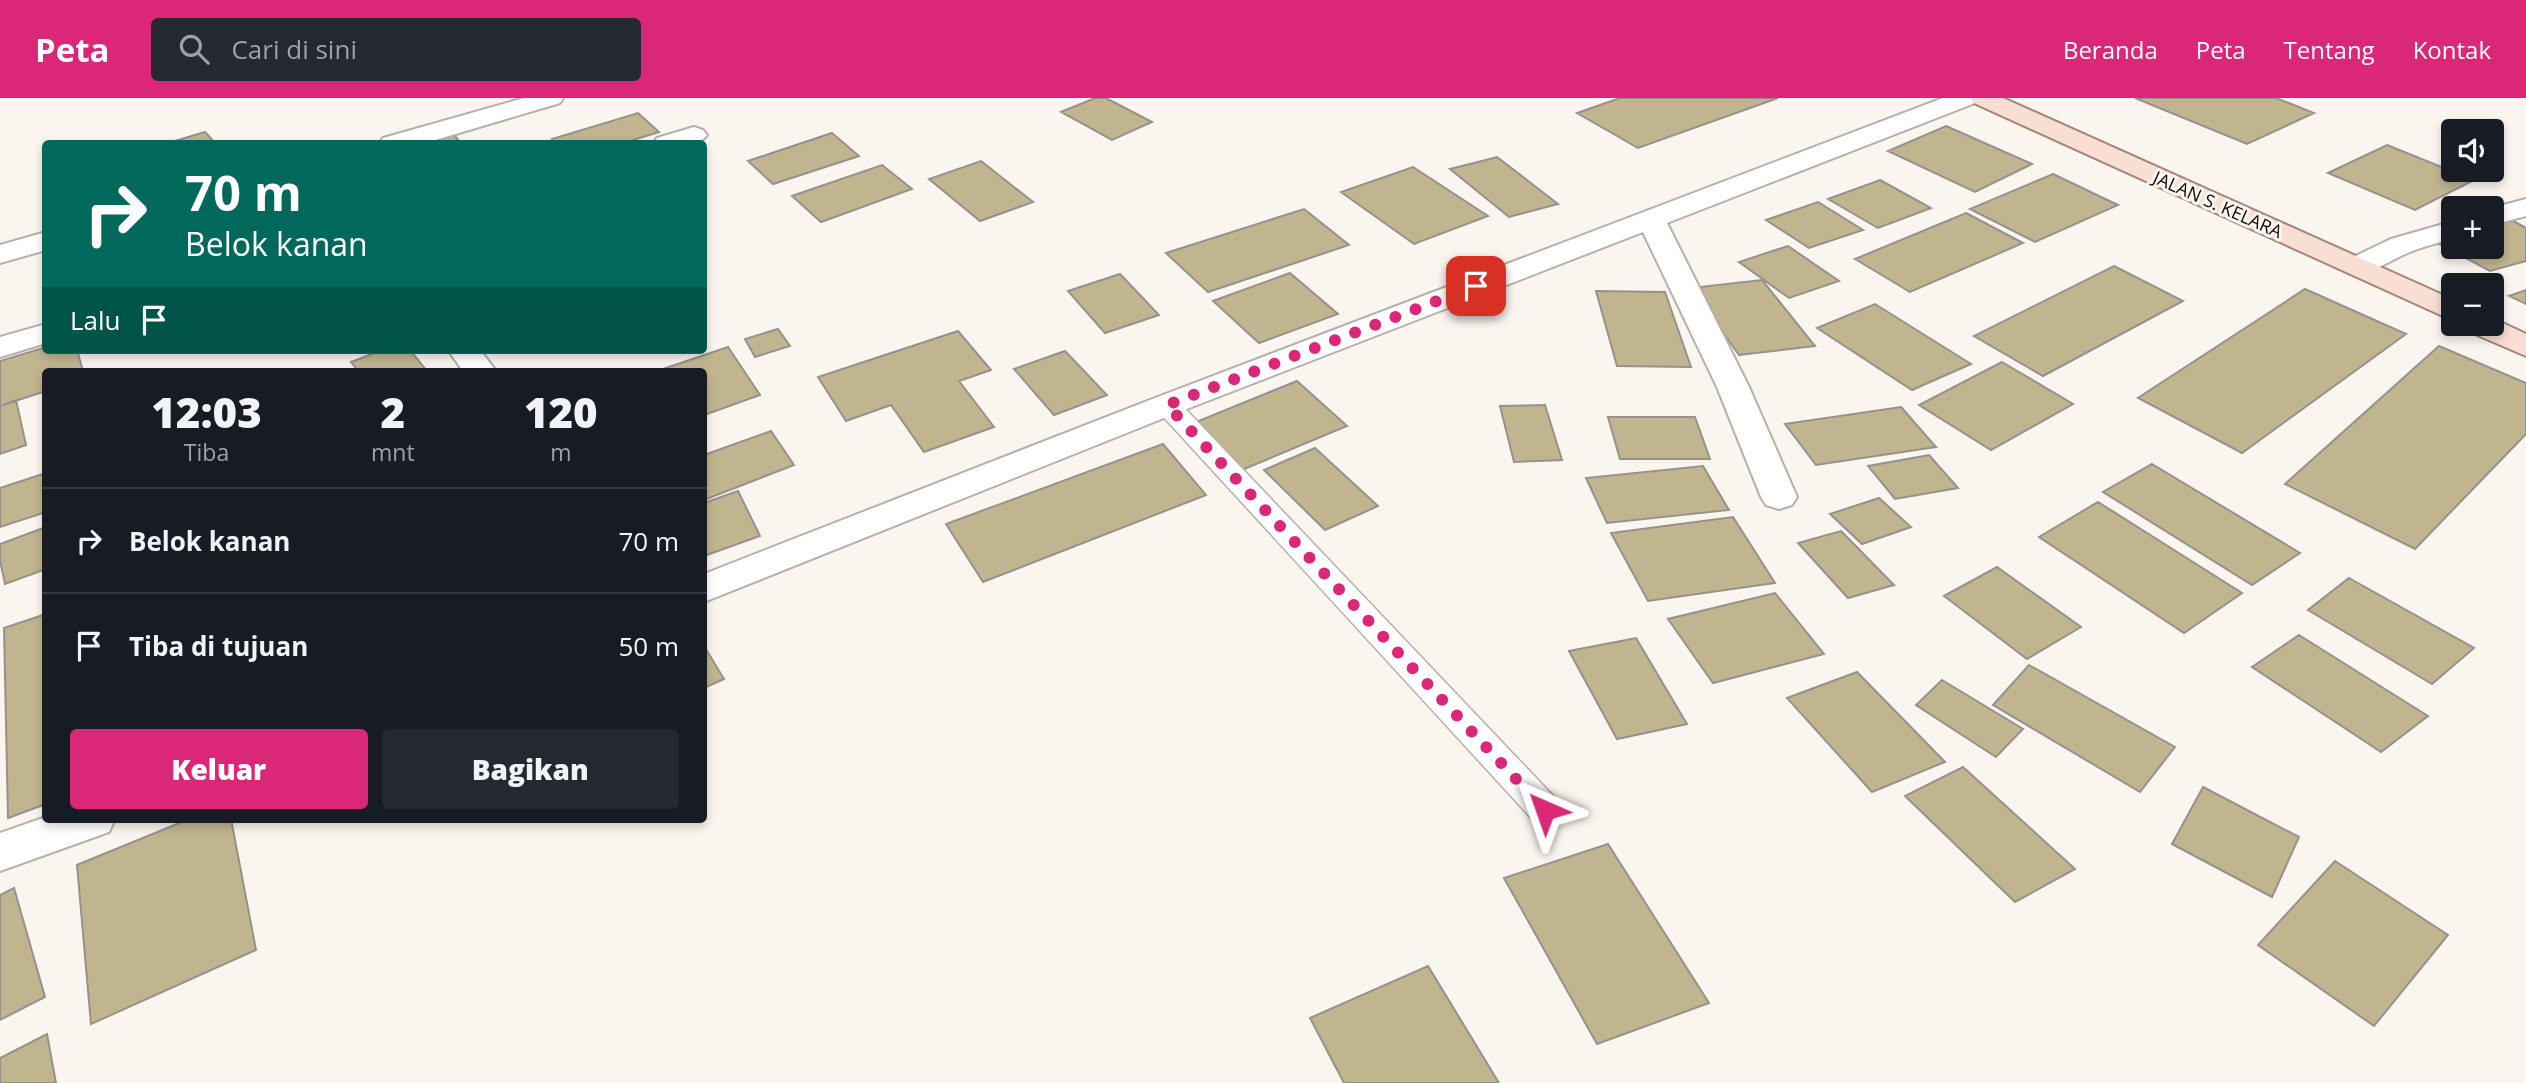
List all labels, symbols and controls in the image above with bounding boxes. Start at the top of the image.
search box [151,18,641,81]
text: Peta [35,27,109,72]
icon: search [175,30,213,68]
text: Cari di sini [231,31,357,67]
text: Beranda [2063,33,2158,66]
text: Peta [2196,33,2246,66]
text: Tentang [2284,33,2375,66]
text: Kontak [2413,33,2491,66]
map controls [2441,119,2504,336]
button: sound [2441,119,2504,182]
text: 70 m [185,159,302,225]
street label: JALAN S. KELARA [2148,164,2287,243]
icon: right [70,168,161,259]
button: + [2441,196,2504,259]
text: Belok kanan [185,222,368,265]
pin [1446,256,1506,316]
icon: arrive [1457,267,1495,305]
button: − [2441,273,2504,336]
icon: arrive [135,301,173,339]
text: Lalu [70,302,121,338]
text: 12:03 [151,383,262,440]
text: 2 [381,383,405,440]
text: 120 [524,383,598,440]
text: Tiba [184,436,229,468]
text: mnt [371,436,415,468]
text: m [550,436,571,468]
icon: right [70,522,108,560]
text: Belok kanan [129,523,290,559]
text: 70 m [618,523,679,559]
icon: arrive [70,627,108,665]
text: Tiba di tujuan [129,628,308,664]
text: 50 m [618,628,679,664]
button: Keluar [70,729,368,809]
button: Bagikan [382,729,679,809]
position arrow [1508,773,1582,847]

